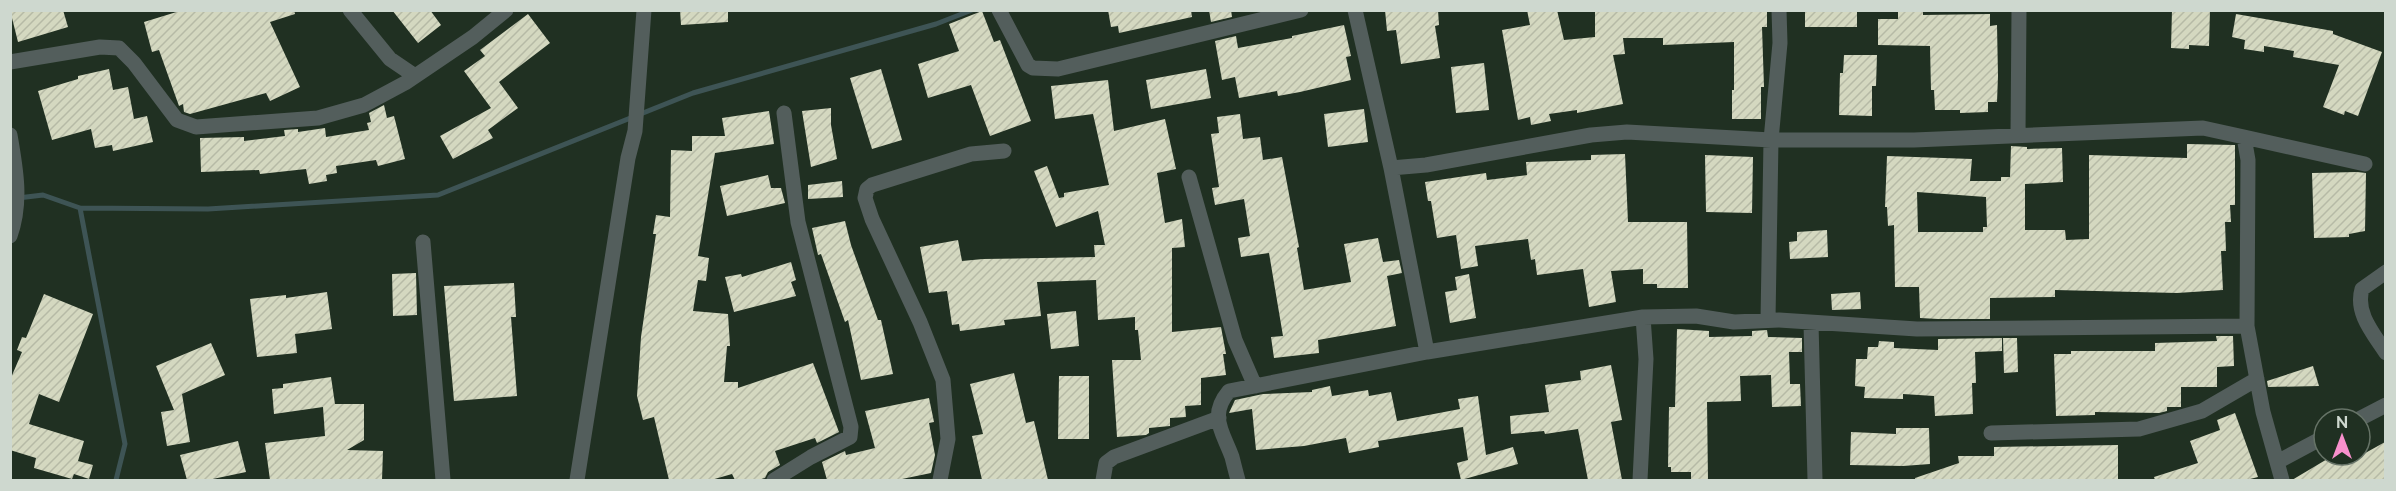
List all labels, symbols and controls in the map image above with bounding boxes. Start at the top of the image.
north arrow [2312,407,2372,467]
text: N [2336,413,2348,432]

